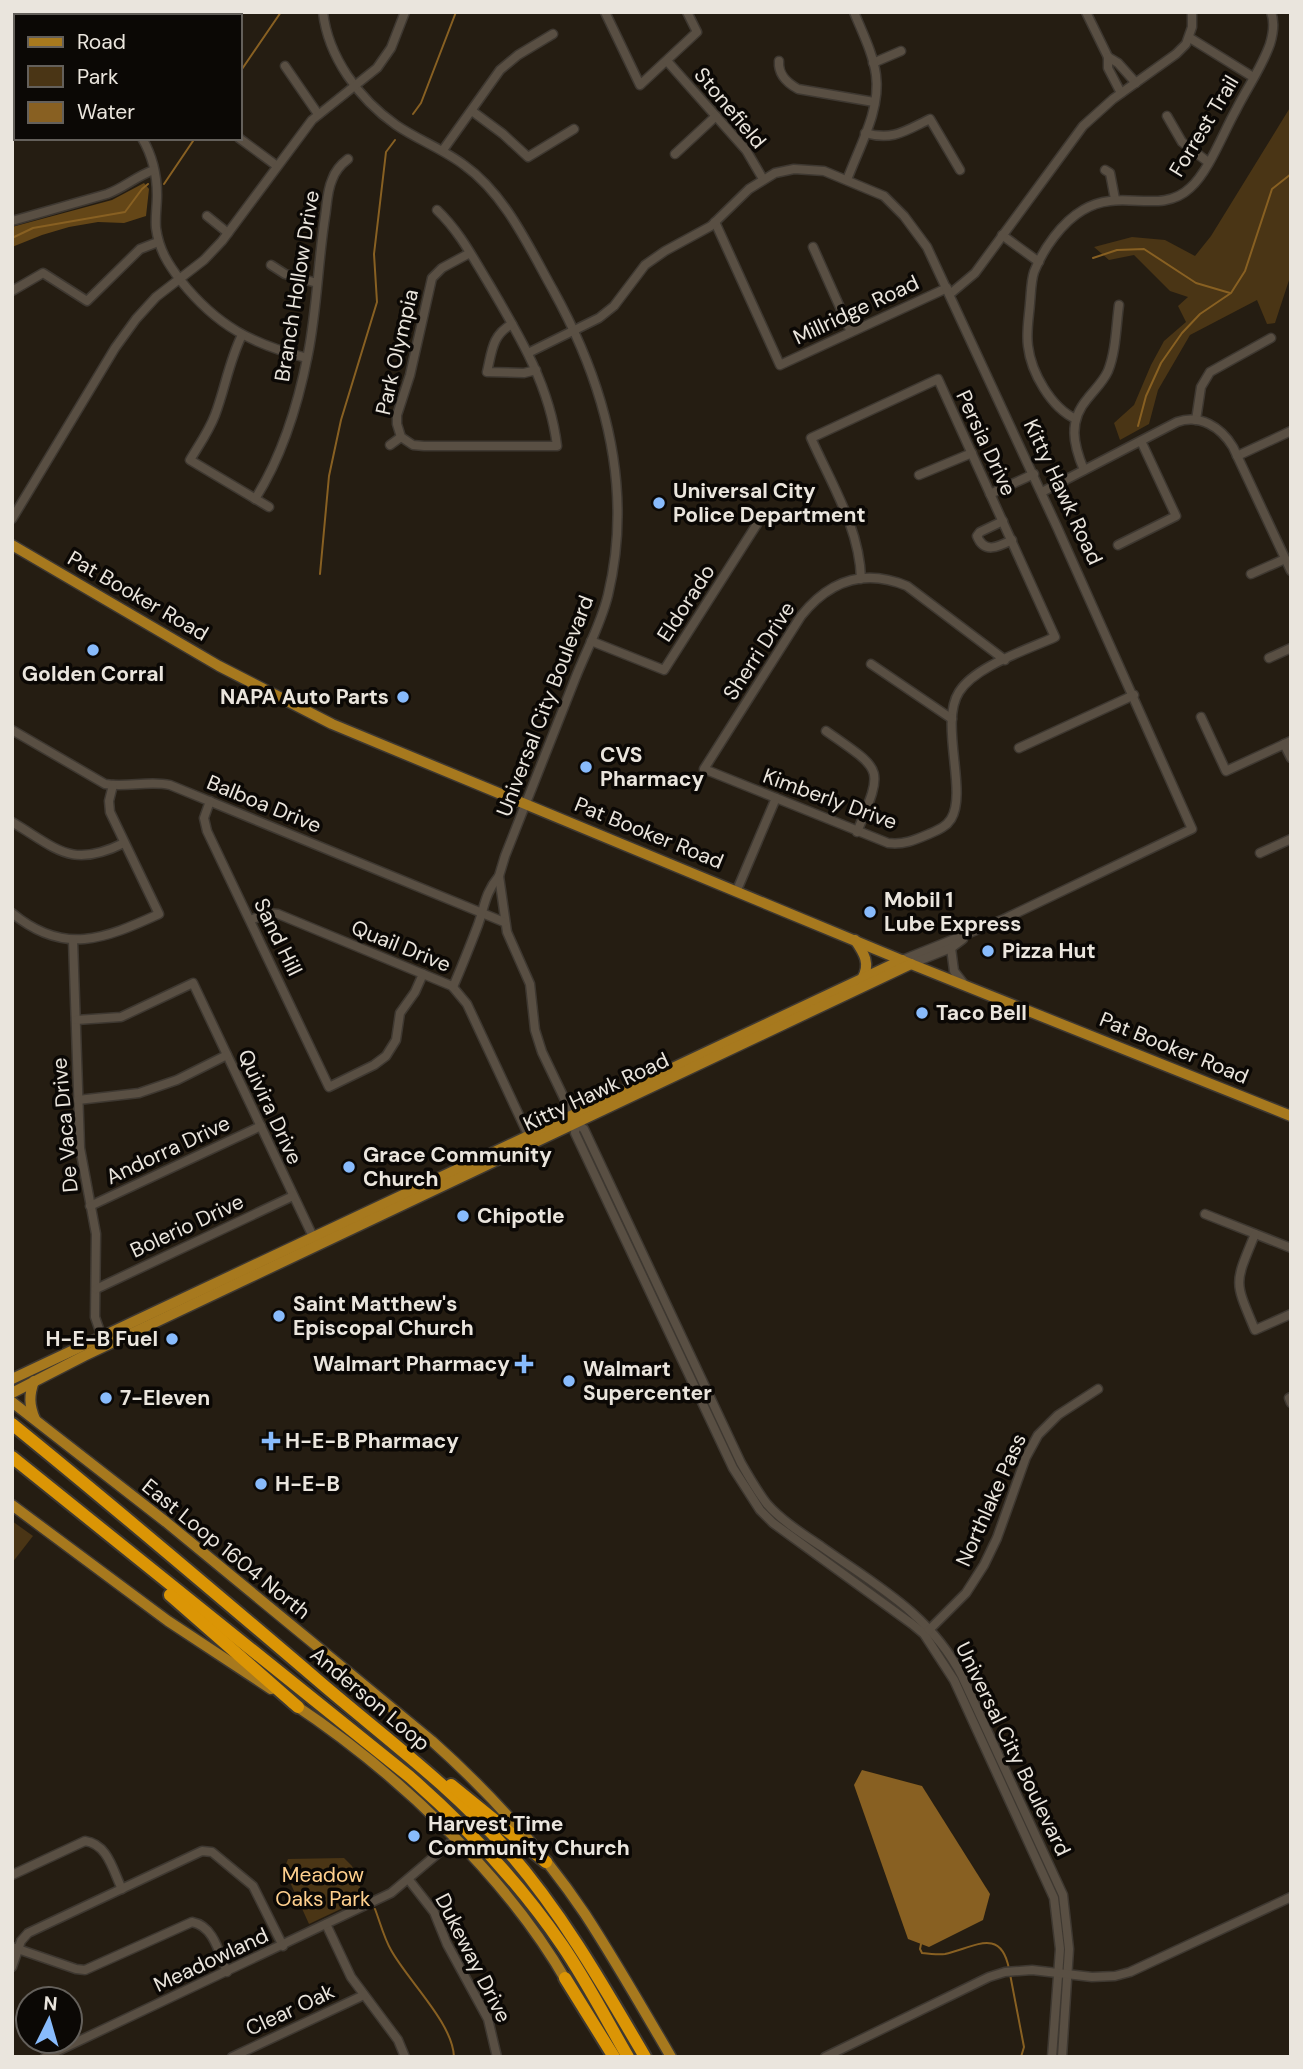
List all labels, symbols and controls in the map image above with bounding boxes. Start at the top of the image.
legend [14,14,242,140]
text: Road [77,28,126,56]
street label: Stonefield [688,61,772,155]
text: Park [77,63,119,91]
street label: Forrest Trail [1163,70,1245,182]
text: Water [77,98,135,126]
street label: Branch Hollow Drive [268,188,326,384]
street label: Millridge Road [789,269,923,351]
street label: Park Olympia [369,286,425,418]
street label: Persia Drive [949,386,1023,500]
street label: Kitty Hawk Road [1017,415,1109,569]
place label: Universal City Police Department [673,477,866,529]
marker: Universal City Police Department [651,495,667,511]
street label: Pat Booker Road [62,544,214,648]
street label: Eldorado [651,559,721,647]
street label: Universal City Boulevard [490,591,600,821]
street label: Sherri Drive [717,596,801,706]
marker: Golden Corral [85,642,101,658]
place label: Golden Corral [22,660,164,688]
place label: NAPA Auto Parts [220,683,389,711]
marker: NAPA Auto Parts [395,689,411,705]
place label: CVS Pharmacy [600,741,705,793]
marker: CVS Pharmacy [578,759,594,775]
street label: Kimberly Drive [759,762,901,836]
street label: Balboa Drive [203,768,325,840]
street label: Pat Booker Road [570,790,728,876]
place label: Mobil 1 Lube Express [884,886,1021,938]
street label: Sand Hill [247,894,309,980]
marker: Mobil 1 Lube Express [862,904,878,920]
street label: Quail Drive [347,913,455,979]
place label: Pizza Hut [1002,937,1096,965]
marker: Pizza Hut [980,943,996,959]
place label: Taco Bell [936,999,1027,1027]
marker: Taco Bell [914,1005,930,1021]
street label: Pat Booker Road [1095,1005,1253,1091]
street label: Quivira Drive [231,1045,309,1169]
street label: Kitty Hawk Road [519,1046,673,1138]
street label: De Vaca Drive [45,1056,85,1193]
street label: Andorra Drive [101,1109,235,1191]
place label: Grace Community Church [363,1141,552,1193]
marker: Grace Community Church [341,1159,357,1175]
street label: Bolerio Drive [126,1187,248,1265]
place label: Chipotle [477,1202,565,1230]
marker: Chipotle [455,1208,471,1224]
place label: Saint Matthew's Episcopal Church [293,1290,474,1342]
marker: Saint Matthew's Episcopal Church [271,1308,287,1324]
place label: H-E-B Fuel [45,1325,158,1353]
marker: H-E-B Fuel [164,1331,180,1347]
place label: Walmart Pharmacy [313,1350,510,1378]
place label: Walmart Supercenter [583,1355,712,1407]
marker: Walmart Pharmacy [516,1356,532,1372]
marker: Walmart Supercenter [561,1373,577,1389]
place label: 7-Eleven [120,1384,210,1412]
marker: 7-Eleven [98,1390,114,1406]
place label: H-E-B Pharmacy [285,1427,459,1455]
street label: Northlake Pass [949,1429,1033,1571]
marker: H-E-B Pharmacy [263,1433,279,1449]
place label: H-E-B [275,1470,340,1498]
street label: East Loop 1604 North [136,1472,316,1626]
marker: H-E-B [253,1476,269,1492]
street label: Universal City Boulevard [949,1637,1077,1861]
street label: Anderson Loop [304,1641,436,1757]
place label: Harvest Time Community Church [428,1810,630,1862]
marker: Harvest Time Community Church [406,1828,422,1844]
park label: Meadow Oaks Park [275,1861,371,1913]
street label: Dukeway Drive [428,1889,518,2027]
street label: Meadowland [149,1921,273,1999]
street label: Clear Oak [241,1977,339,2043]
north arrow [14,1985,84,2055]
text: N [42,1991,58,2017]

